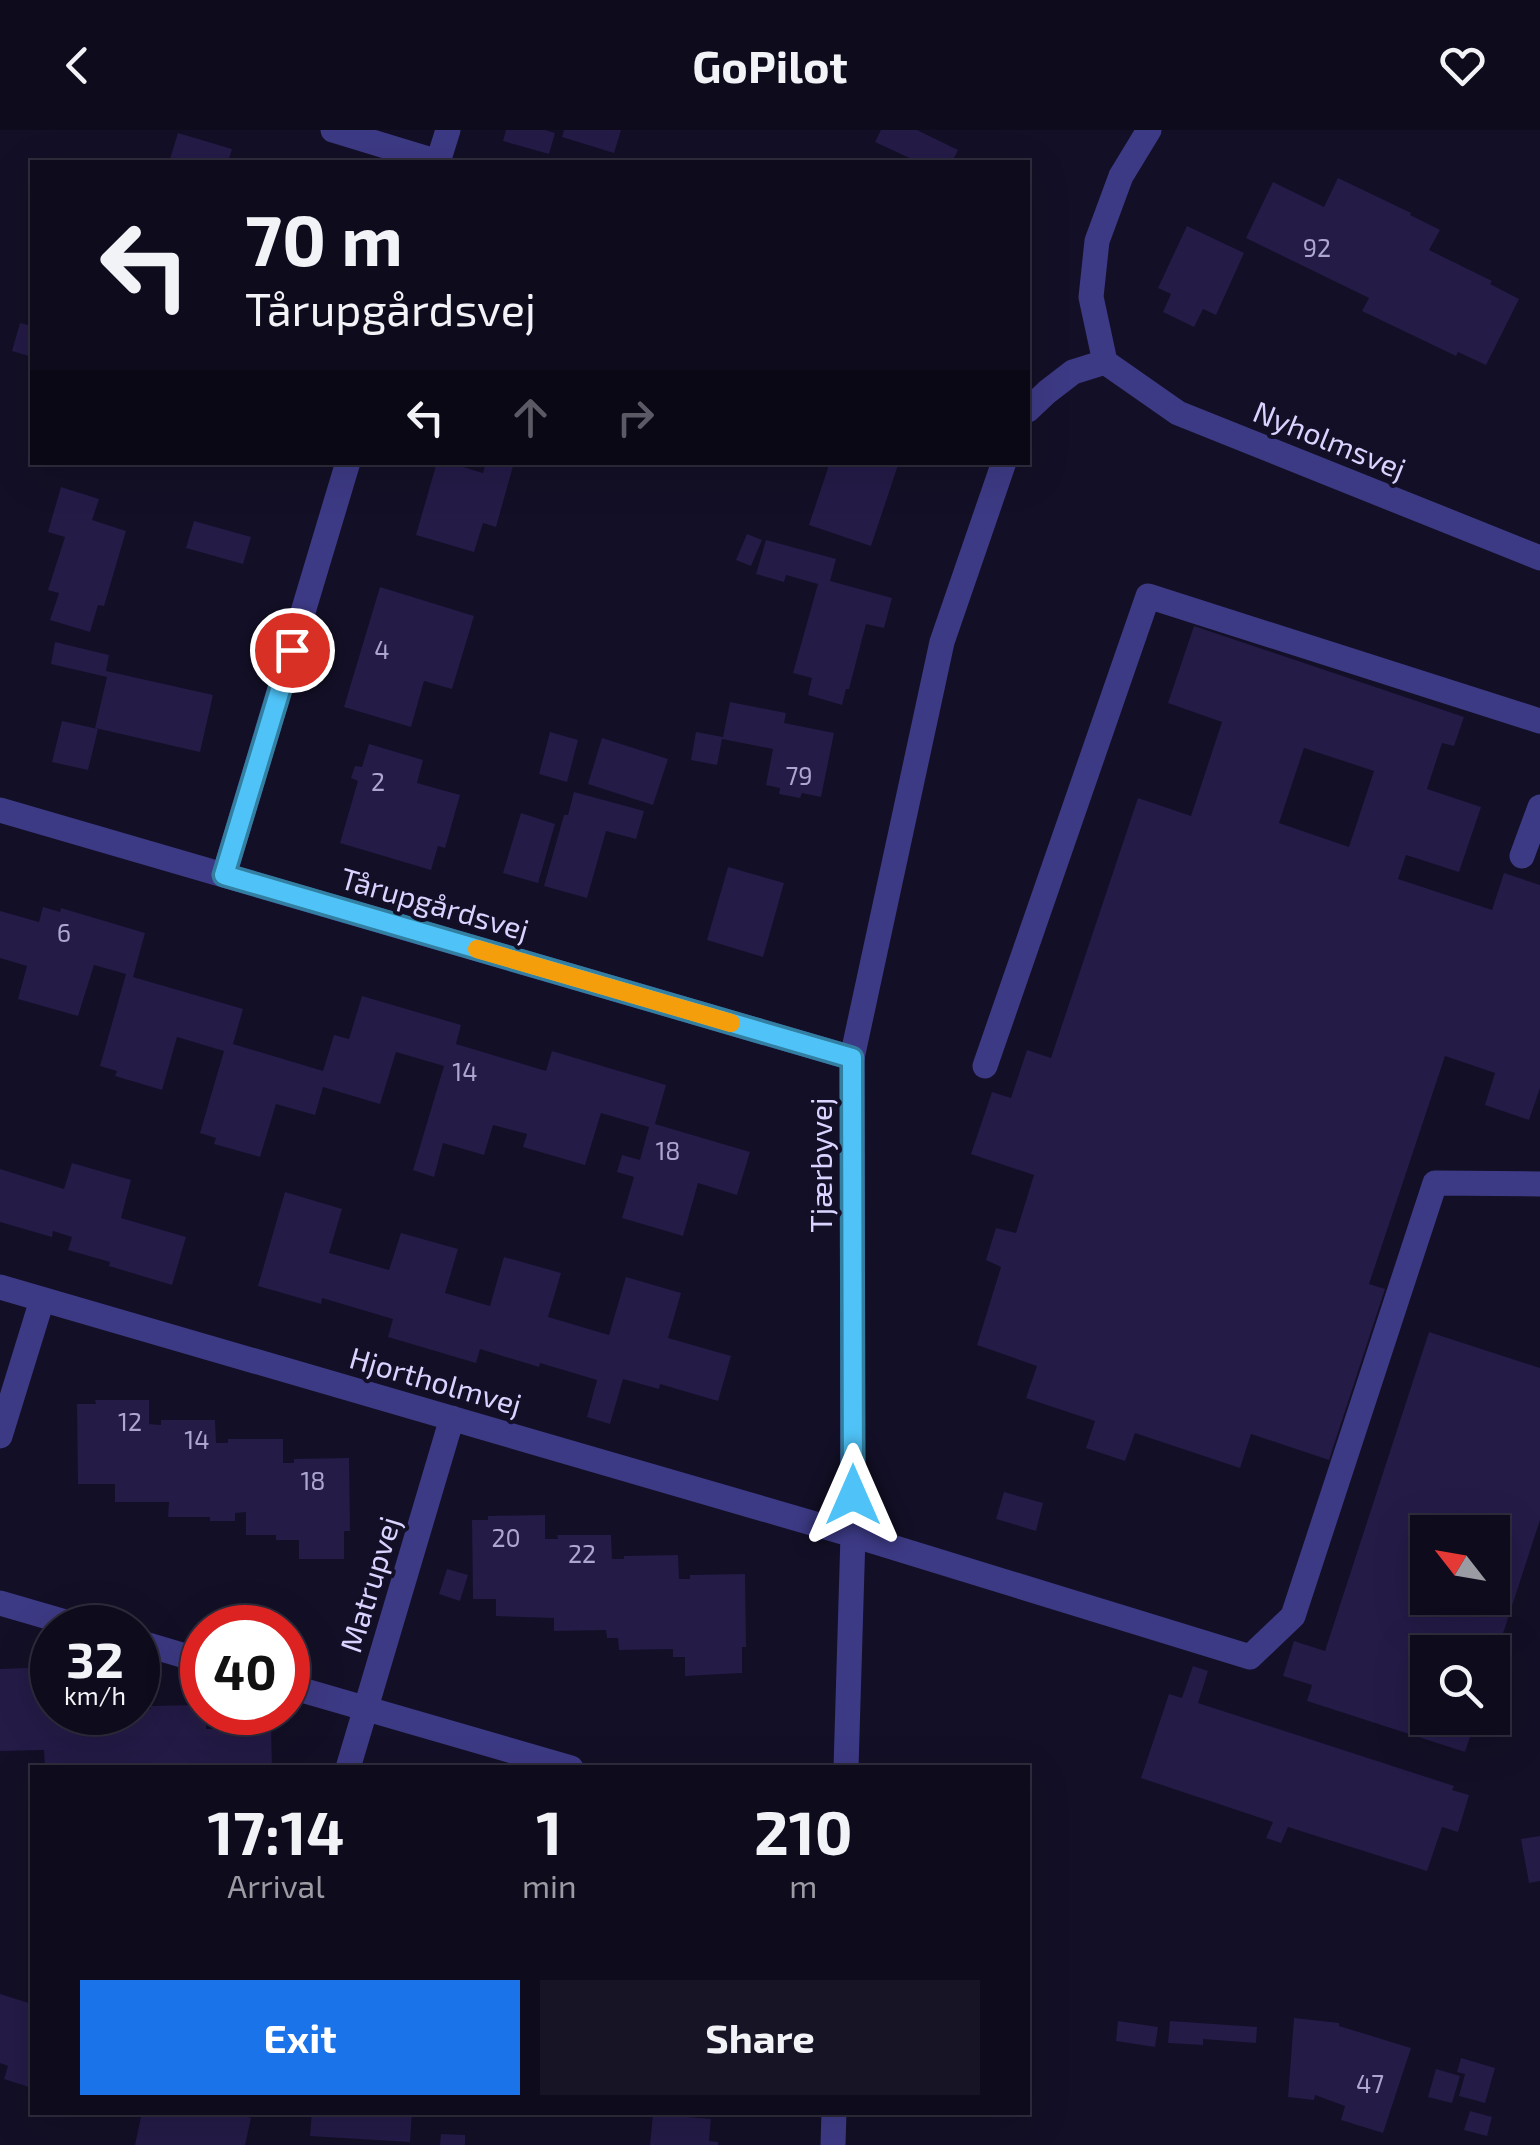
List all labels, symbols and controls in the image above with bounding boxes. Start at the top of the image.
icon: back [50,38,105,93]
text: GoPilot [692,38,848,92]
icon: heart [1435,38,1490,93]
text: 70 m [245,196,403,280]
icon: left [80,200,210,330]
house number: 92 [1303,232,1331,262]
text: Tårupgårdsvej [245,281,536,335]
icon: left [398,390,453,445]
icon: ahead [503,390,558,445]
icon: right [608,390,663,445]
street label: Nyholmsvej [1249,392,1411,486]
pin [250,608,335,693]
icon: arrive [265,623,320,678]
house number: 4 [374,634,390,664]
house number: 79 [785,760,813,790]
house number: 2 [371,766,385,796]
street label: Tårupgårdsvej [337,859,533,947]
house number: 6 [57,917,71,947]
house number: 14 [452,1056,478,1086]
street label: Tjærbyvej [802,1097,838,1233]
house number: 18 [655,1135,681,1165]
street label: Hjortholmvej [346,1338,526,1422]
house number: 12 [118,1406,142,1436]
house number: 14 [184,1424,210,1454]
position arrow [801,1443,905,1547]
house number: 18 [300,1465,326,1495]
street label: Matrupvej [331,1512,407,1656]
north arrow [1410,1515,1510,1615]
map controls [1410,1515,1510,1735]
house number: 20 [491,1522,521,1552]
house number: 22 [568,1538,596,1568]
speed limit sign: 40 [180,1605,310,1735]
text: 32 [66,1628,124,1688]
button: search [1410,1635,1510,1735]
text: km/h [64,1680,126,1710]
text: 17:14 [207,1795,345,1867]
text: 1 [536,1795,562,1867]
text: 210 [754,1795,853,1867]
text: Arrival [227,1866,325,1904]
text: min [522,1866,577,1904]
text: m [789,1866,817,1904]
button: Exit [80,1980,520,2095]
button: Share [540,1980,980,2095]
house number: 47 [1356,2068,1384,2098]

